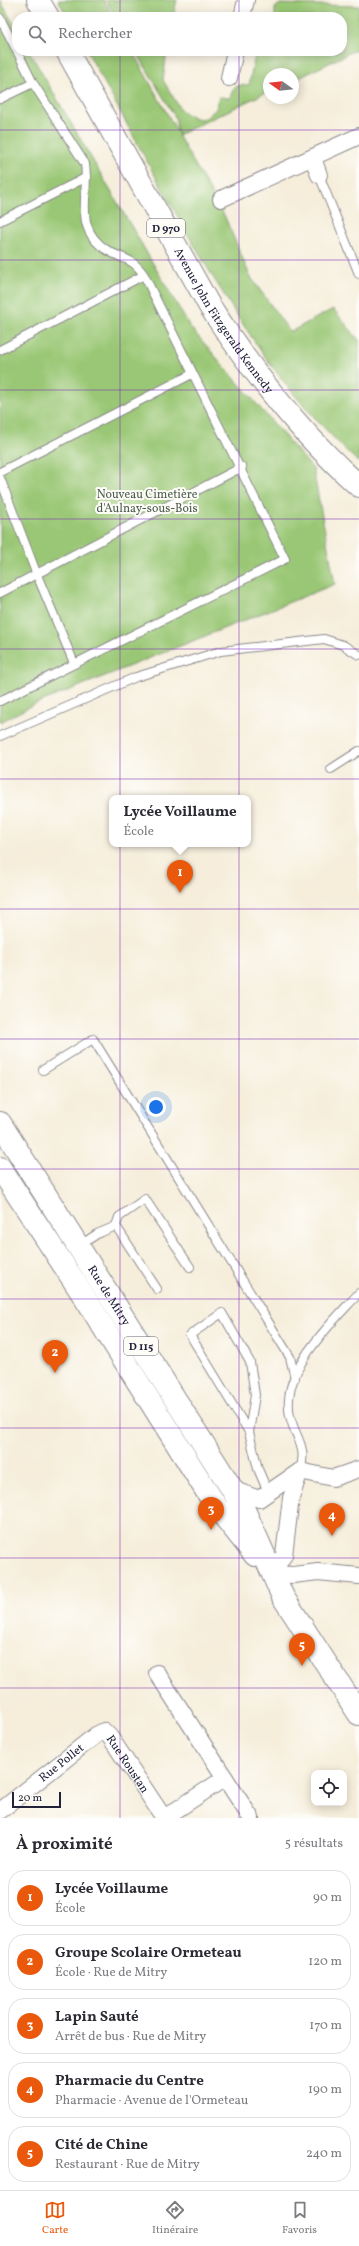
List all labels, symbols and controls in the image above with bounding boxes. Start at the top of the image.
search box [12,12,347,56]
icon: search [26,23,48,45]
text: Rechercher [58,24,132,45]
north arrow [263,68,299,104]
road number: D 970 [147,219,185,237]
street label: Avenue John Fitzgerald Kennedy [170,245,277,398]
park label: Nouveau Cimetière d'Aulnay-sous-Bois [96,487,198,517]
popup [109,795,251,847]
text: Lycée Voillaume [123,802,237,823]
text: École [123,823,154,841]
pin: 1 [167,860,193,893]
your location [146,1097,166,1117]
street label: Rue de Mitry [83,1263,134,1329]
road number: D 115 [124,1337,158,1355]
pin: 2 [42,1340,68,1373]
pin: 3 [198,1497,224,1530]
pin: 4 [319,1503,345,1536]
pin: 5 [289,1633,315,1666]
street label: Rue Roustan [102,1732,152,1797]
street label: Rue Pollet [36,1741,88,1786]
map controls [311,1770,347,1806]
button: locate [311,1770,347,1806]
scale bar [12,1790,61,1809]
text: 20 m [18,1791,42,1806]
text: À proximité [16,1833,113,1856]
text: 5 résultats [285,1835,343,1853]
text: Lycée Voillaume [55,1879,168,1900]
text: 1 [27,1889,33,1907]
text: 90 m [313,1889,342,1907]
text: École [55,1900,85,1918]
text: Groupe Scolaire Ormeteau [55,1943,242,1964]
text: 2 [27,1953,33,1971]
text: 120 m [308,1953,342,1971]
text: École · Rue de Mitry [55,1964,167,1982]
text: Lapin Sauté [55,2007,139,2028]
text: 3 [27,2017,33,2035]
text: 170 m [309,2017,342,2035]
text: Arrêt de bus · Rue de Mitry [55,2028,206,2046]
text: Pharmacie du Centre [55,2071,204,2092]
text: 4 [26,2081,34,2099]
text: 190 m [308,2081,342,2099]
text: Pharmacie · Avenue de l'Ormeteau [55,2092,248,2110]
text: Cité de Chine [55,2135,148,2156]
text: 5 [27,2145,33,2163]
text: 240 m [306,2145,342,2163]
text: Restaurant · Rue de Mitry [55,2156,200,2174]
tab: Carte [42,2199,68,2238]
tab: Itinéraire [152,2199,198,2238]
tab: Favoris [282,2199,317,2238]

